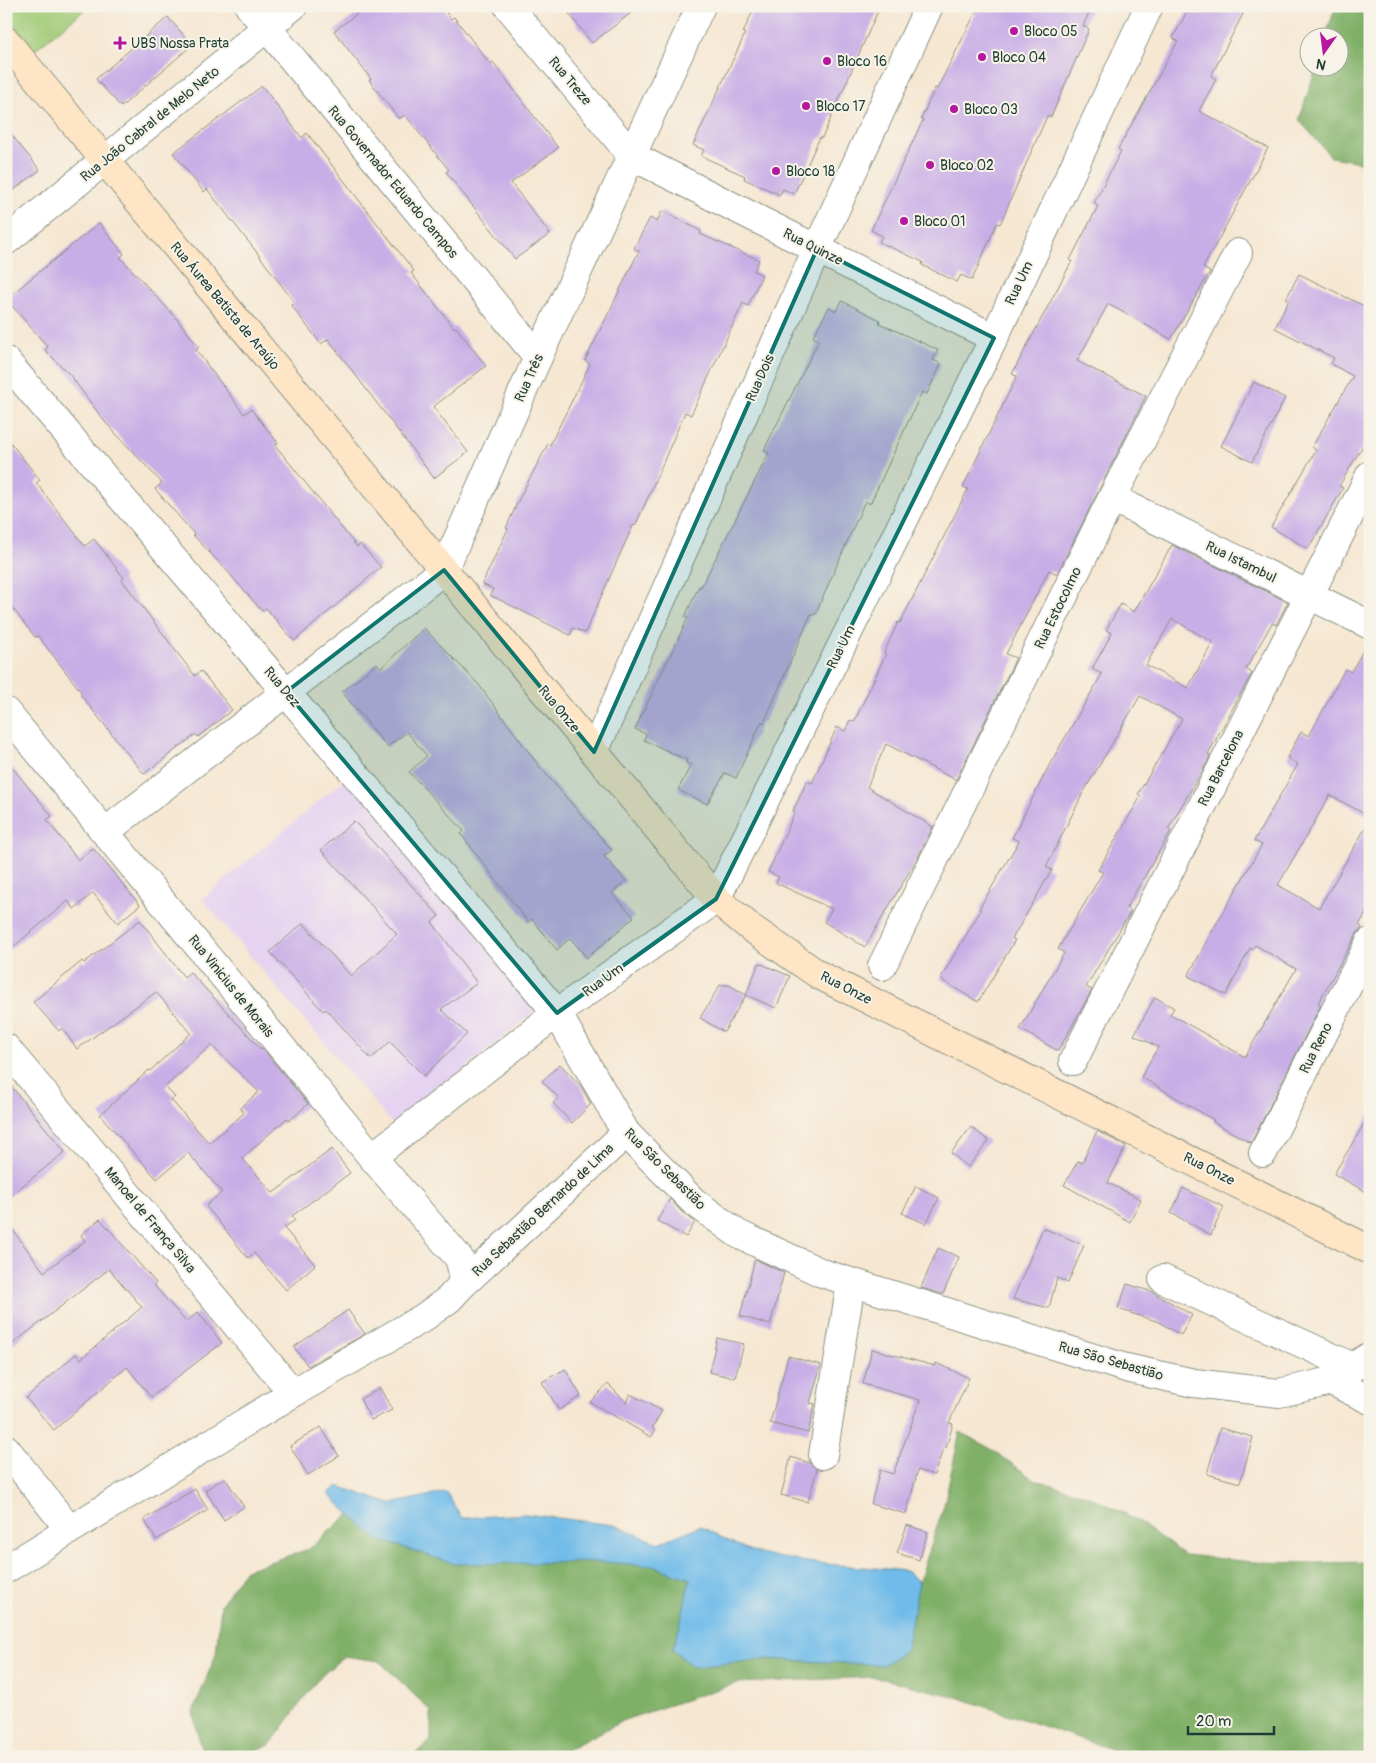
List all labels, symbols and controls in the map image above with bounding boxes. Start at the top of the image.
place label: Bloco 05 [1024,23,1078,40]
marker: Bloco 05 [1008,25,1020,37]
north arrow [1298,28,1348,78]
place label: UBS Nossa Prata [131,35,229,52]
marker: UBS Nossa Prata [113,36,127,50]
place label: Bloco 04 [992,49,1046,66]
marker: Bloco 04 [976,51,988,63]
street label: Rua Treze [545,53,595,109]
place label: Bloco 16 [837,53,887,70]
marker: Bloco 16 [821,55,833,67]
text: N [1314,55,1328,74]
street label: Rua João Cabral de Melo Neto [77,62,223,185]
place label: Bloco 17 [816,98,866,115]
marker: Bloco 17 [800,100,812,112]
place label: Bloco 03 [964,101,1018,118]
street label: Rua Governador Eduardo Campos [324,102,462,262]
marker: Bloco 03 [948,103,960,115]
place label: Bloco 02 [940,157,994,174]
marker: Bloco 02 [924,159,936,171]
place label: Bloco 18 [786,163,835,180]
marker: Bloco 18 [770,165,782,177]
place label: Bloco 01 [914,213,965,230]
marker: Bloco 01 [898,215,910,227]
street label: Rua Quinze [780,225,846,269]
street label: Rua Áurea Batista de Araújo [167,238,284,374]
street label: Rua Um [1001,258,1037,308]
street label: Rua Três [511,351,547,405]
street label: Rua Dois [742,351,778,404]
street label: Rua Istambul [1203,538,1279,586]
street label: Rua Estocolmo [1031,564,1085,652]
street label: Rua Um [823,622,859,672]
street label: Rua Dez [260,663,304,711]
street label: Rua Onze [535,682,583,736]
street label: Rua Barcelona [1195,727,1247,809]
street label: Rua Vinicius de Morais [185,931,278,1041]
street label: Rua Um [579,959,627,1001]
street label: Rua Onze [817,968,875,1008]
street label: Rua Reno [1296,1019,1336,1076]
street label: Rua São Sebastião [621,1125,710,1214]
street label: Rua Sebastião Bernardo de Lima [469,1140,617,1280]
street label: Rua Onze [1180,1149,1238,1189]
street label: Manoel de França Silva [101,1164,199,1276]
street label: Rua São Sebastião [1057,1338,1166,1384]
scale bar [1188,1703,1275,1735]
text: 20 m [1196,1712,1231,1731]

